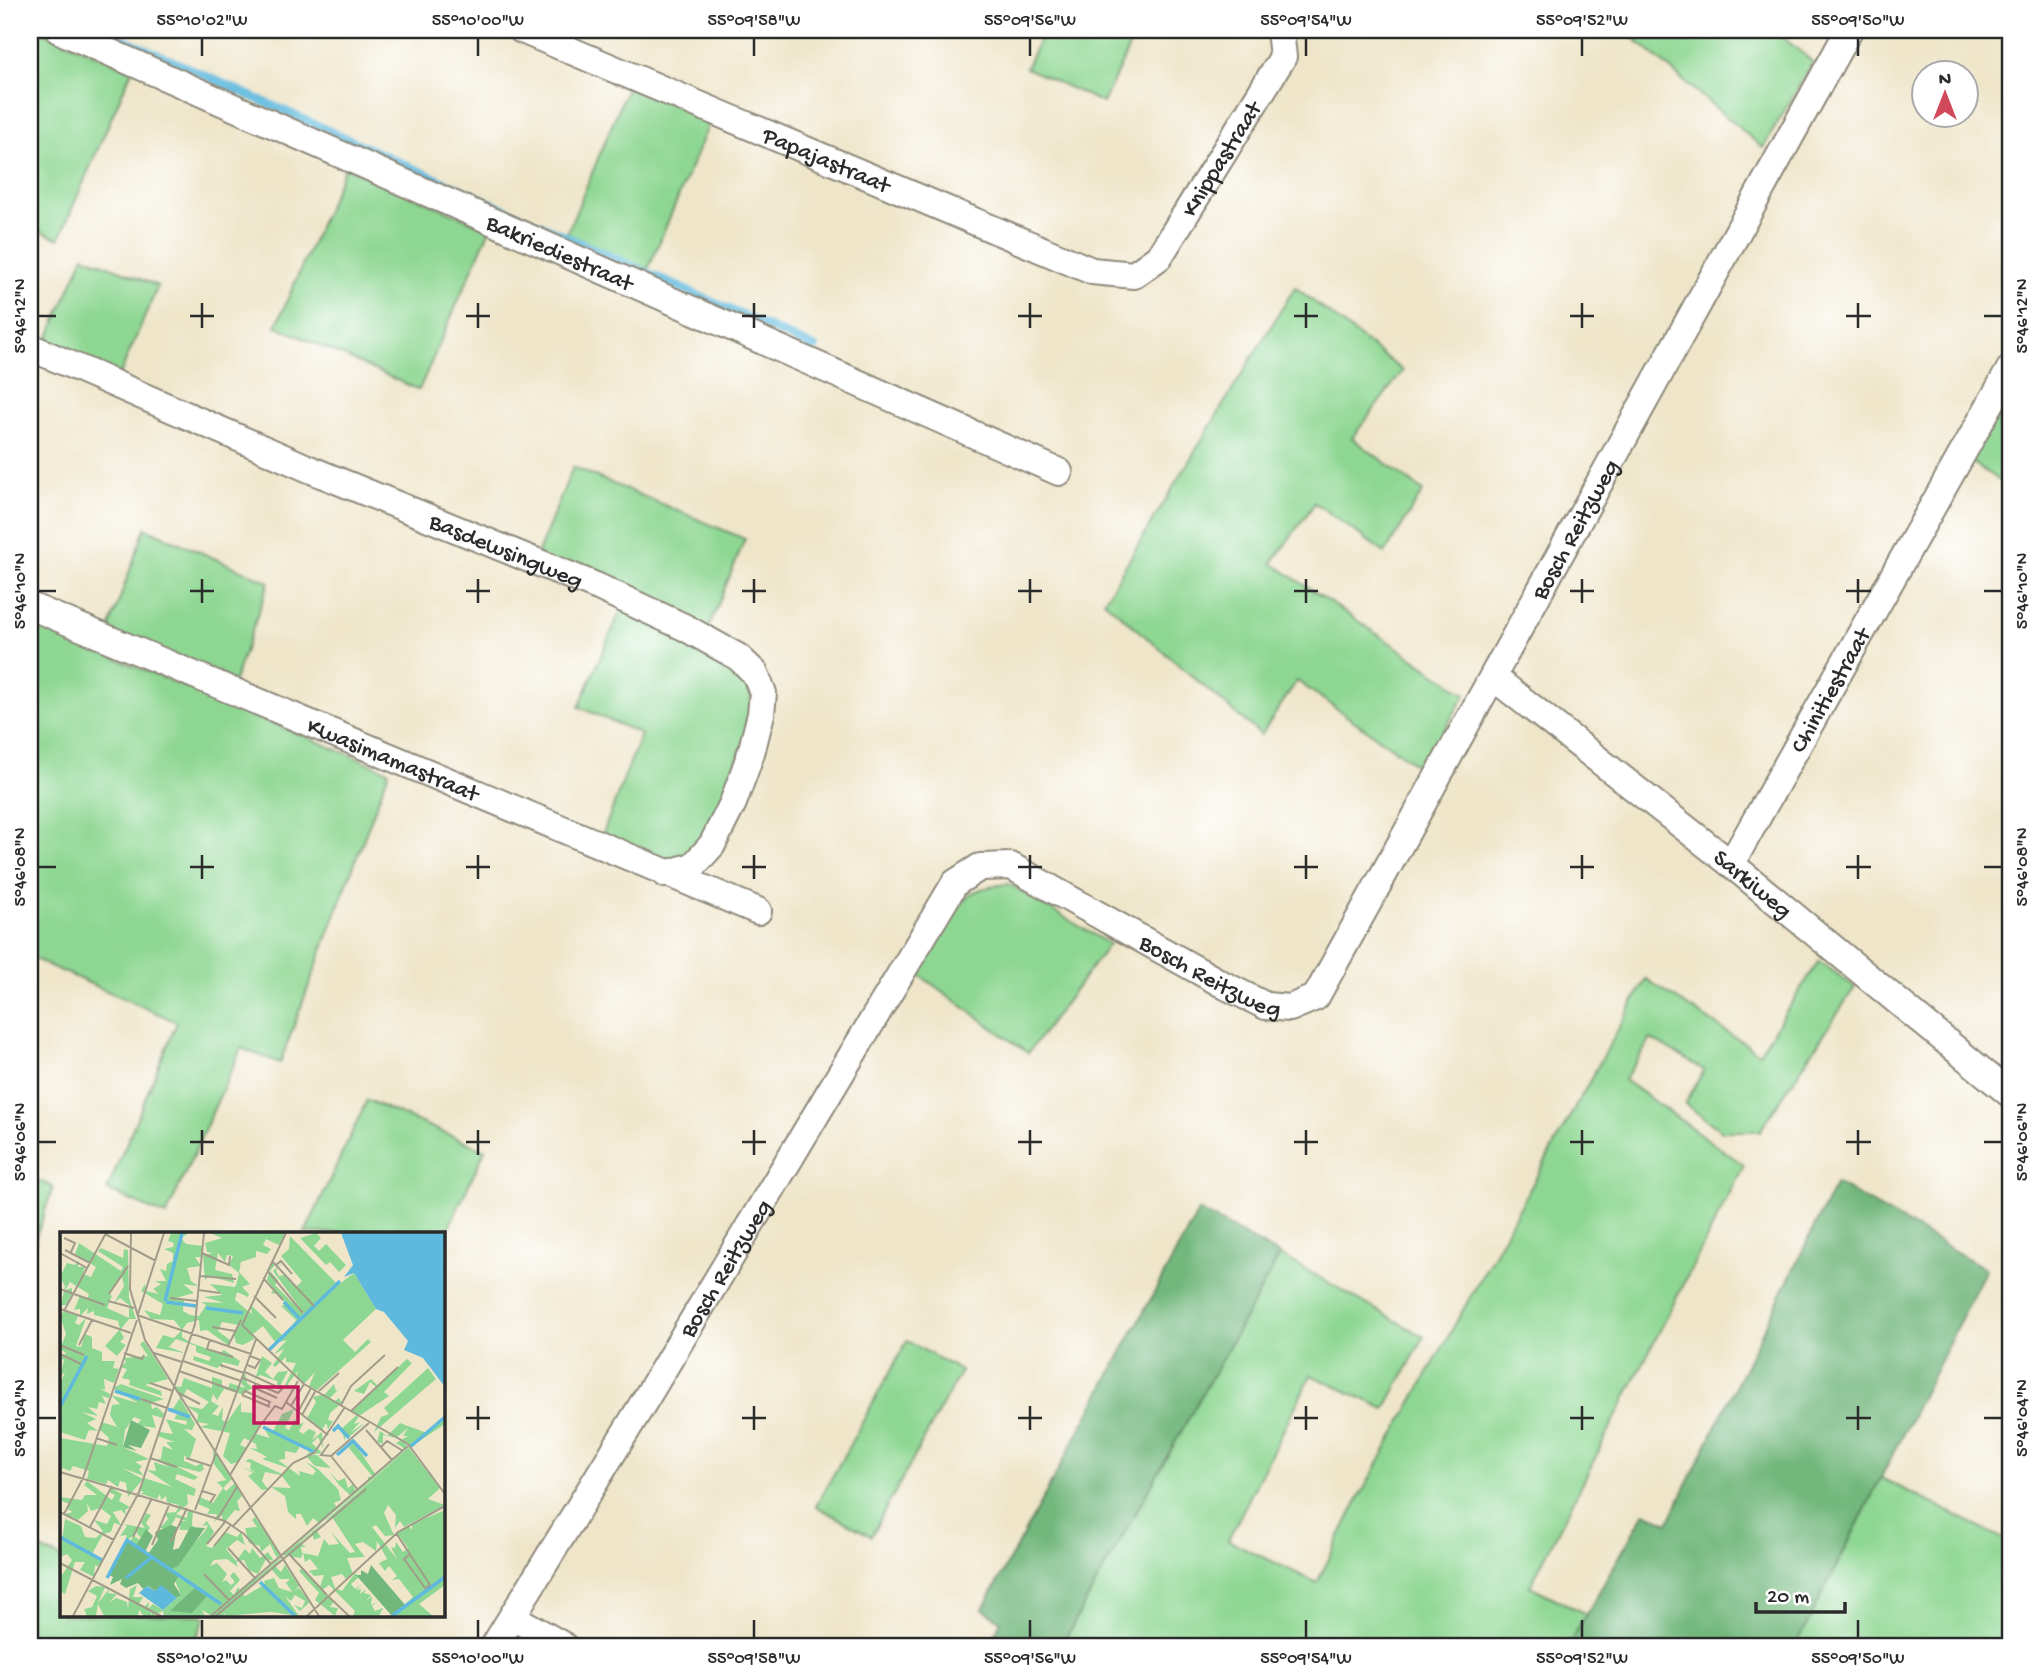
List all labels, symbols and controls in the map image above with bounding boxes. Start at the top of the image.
text: 55°10'02"W [157,11,247,32]
text: 55°10'00"W [432,11,524,32]
text: 55°09'58"W [708,11,800,32]
text: 55°09'56"W [984,11,1076,32]
text: 55°09'54"W [1260,11,1352,32]
text: 55°09'52"W [1536,11,1628,32]
text: 55°09'50"W [1811,11,1905,32]
north arrow [1910,60,1980,130]
text: N [1939,69,1951,92]
street label: Knippastraat [1177,95,1271,223]
street label: Papajastraat [756,122,896,203]
street label: Bakriediestraat [480,209,639,301]
text: 5°46'12"N [11,278,32,354]
text: 5°46'12"N [2013,278,2034,354]
street label: Bosch Reitzweg [1526,455,1627,607]
street label: Basdewsingweg [423,508,586,597]
text: 5°46'10"N [11,553,32,629]
text: 5°46'10"N [2013,553,2034,629]
street label: Chinitiestraat [1786,622,1880,759]
street label: Kwasimamastraat [302,713,484,811]
text: 5°46'08"N [11,827,32,907]
text: 5°46'08"N [2013,827,2034,907]
street label: Sarkiweg [1706,845,1797,926]
street label: Bosch Reitzweg [1132,929,1282,1025]
text: 5°46'06"N [11,1103,32,1181]
text: 5°46'06"N [2013,1103,2034,1181]
street label: Bosch Reitzweg [674,1195,780,1344]
inset map [60,1232,444,1616]
text: 5°46'04"N [11,1379,32,1457]
text: 5°46'04"N [2013,1379,2034,1457]
scale bar [1756,1571,1846,1615]
text: 20 m [1767,1586,1809,1611]
text: 55°10'02"W [157,1649,247,1670]
text: 55°10'00"W [432,1649,524,1670]
text: 55°09'58"W [708,1649,800,1670]
text: 55°09'56"W [984,1649,1076,1670]
text: 55°09'54"W [1260,1649,1352,1670]
text: 55°09'52"W [1536,1649,1628,1670]
text: 55°09'50"W [1811,1649,1905,1670]

